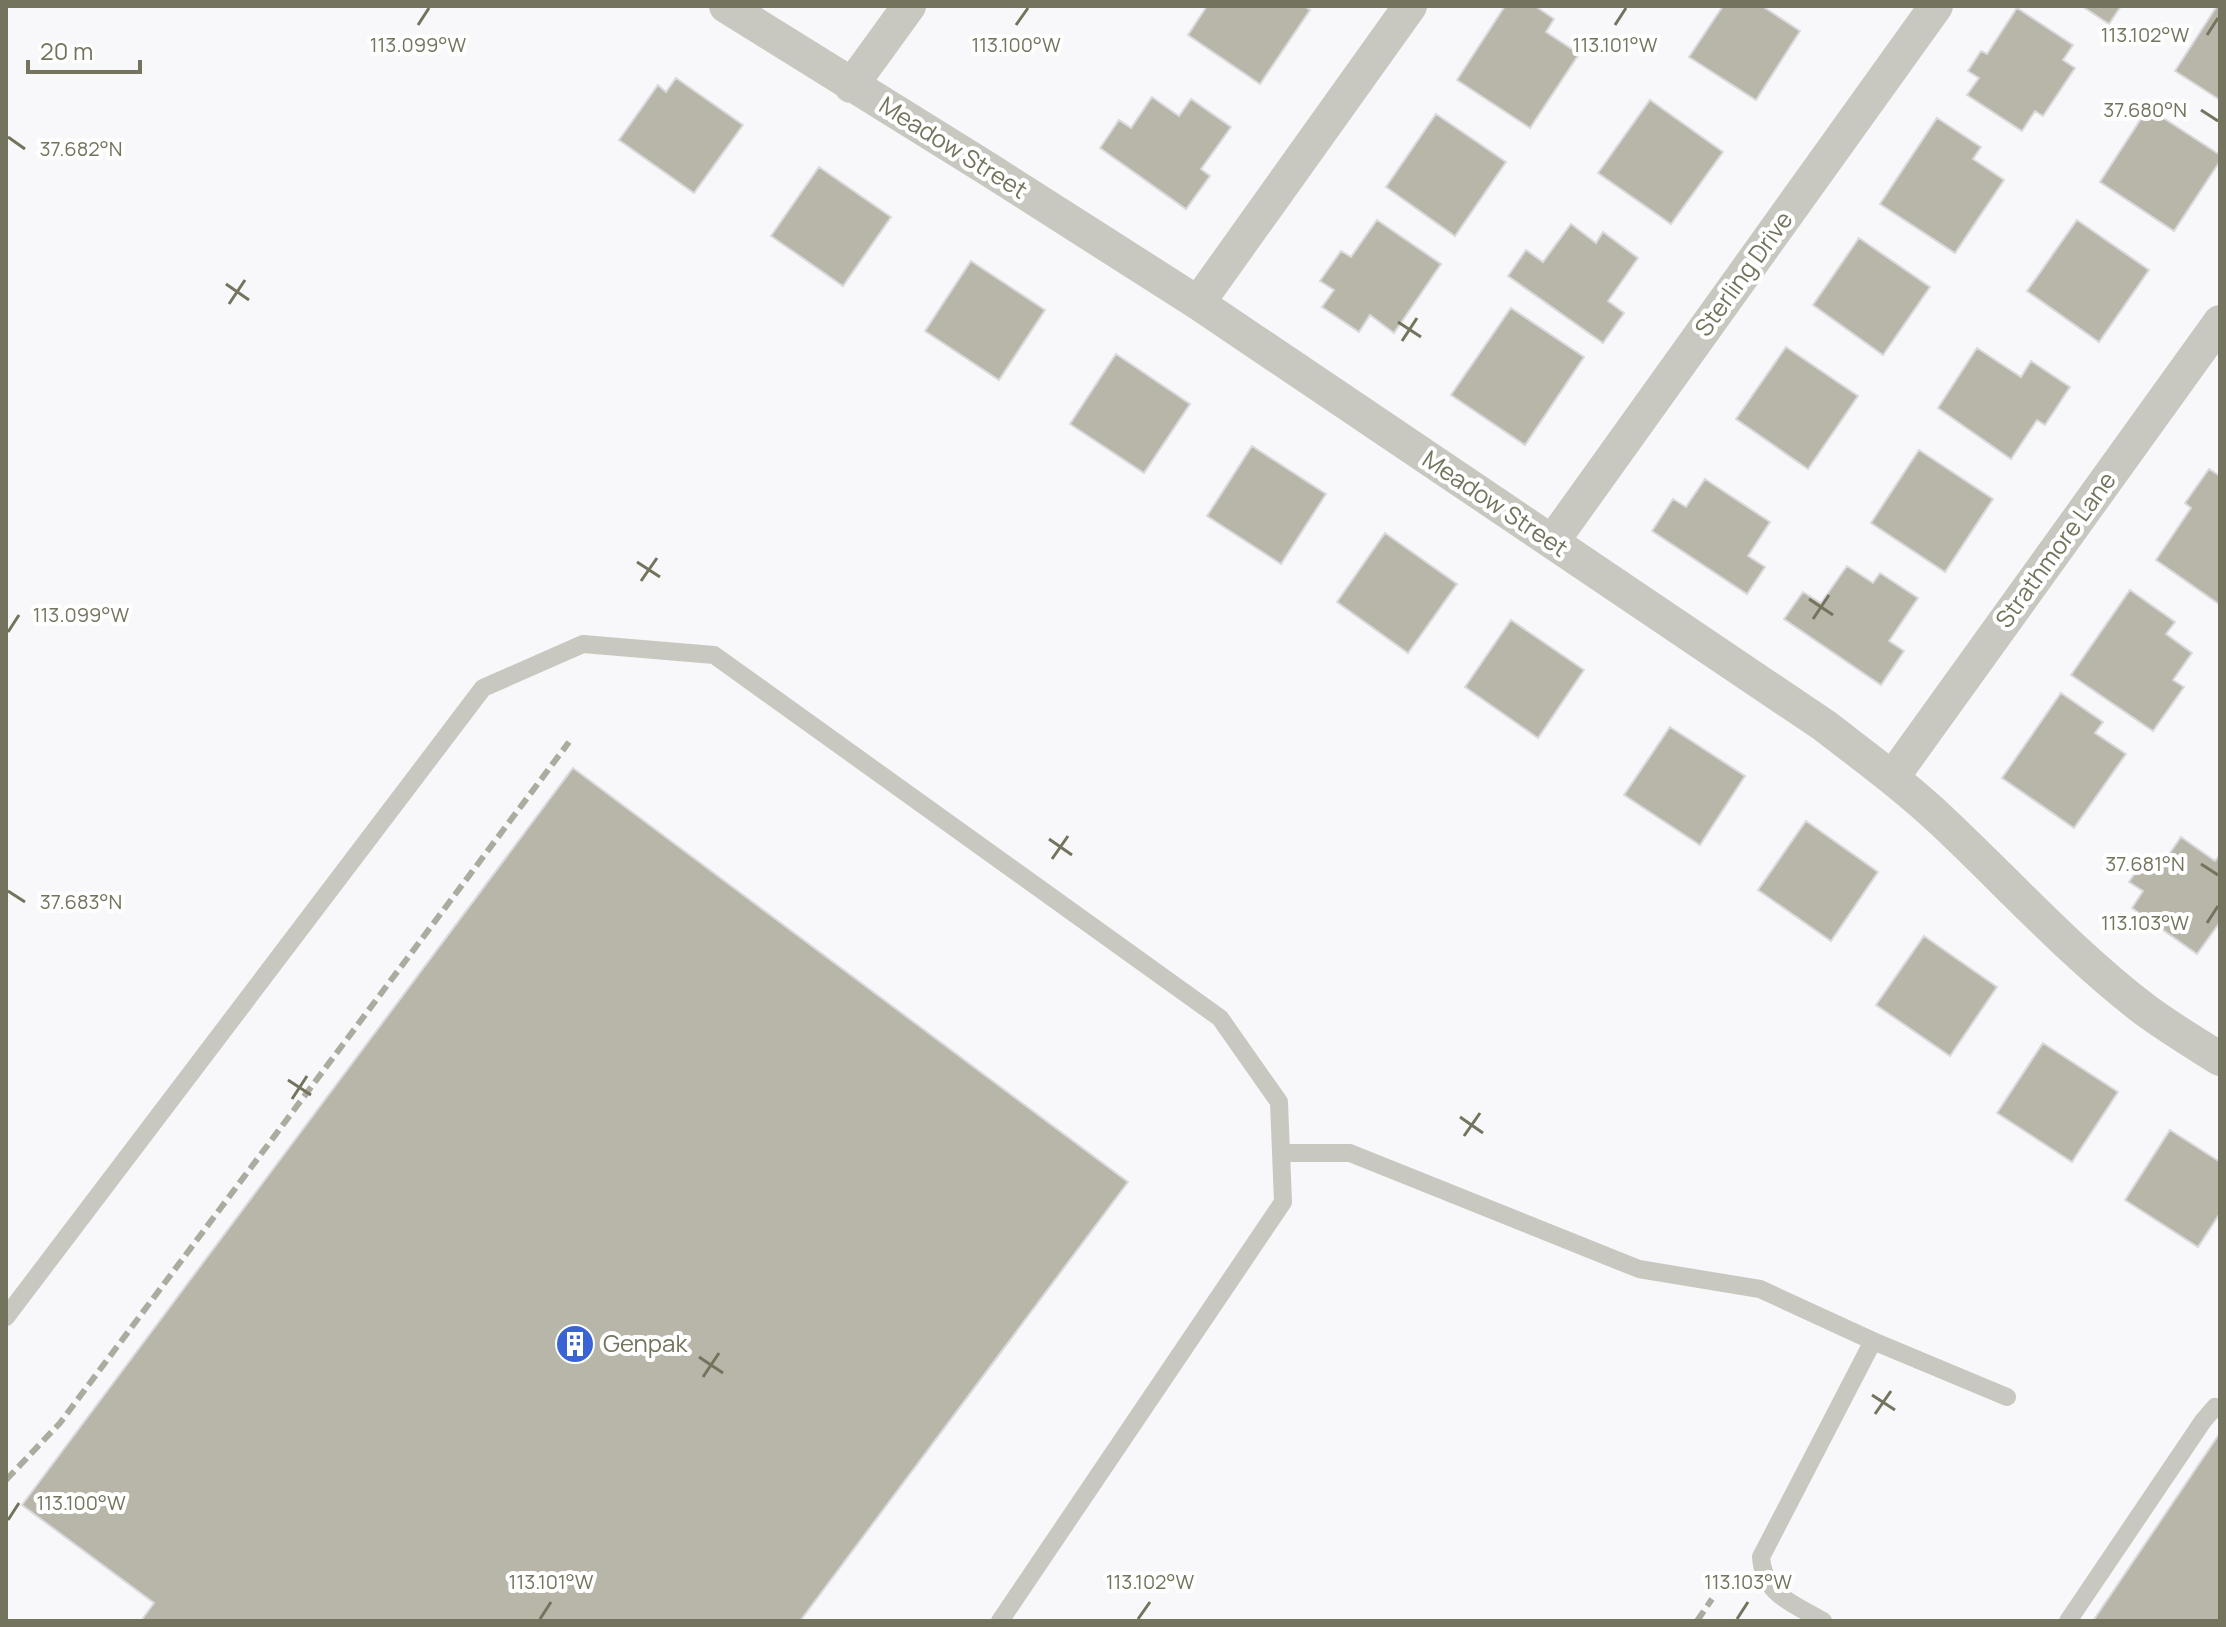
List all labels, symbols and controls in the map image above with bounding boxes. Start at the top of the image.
text: 113.102°W [2101,21,2190,48]
scale bar [28,24,140,74]
text: 113.099°W [370,31,467,58]
text: 113.100°W [971,31,1061,58]
text: 113.101°W [1573,31,1658,58]
text: 20 m [40,34,93,67]
street label: Meadow Street [873,88,1034,205]
text: 37.680°N [2103,96,2187,123]
text: 37.682°N [40,135,122,162]
street label: Sterling Drive [1686,204,1799,342]
street label: Meadow Street [1417,442,1575,564]
street label: Strathmore Lane [1987,464,2123,634]
text: 113.099°W [33,601,130,628]
text: 37.681°N [2105,850,2185,877]
text: 37.683°N [40,888,122,915]
text: 113.103°W [2101,909,2189,936]
building icon: Genpak [554,1323,596,1365]
place label: Genpak [603,1326,688,1359]
text: 113.100°W [36,1489,126,1516]
text: 113.101°W [509,1568,594,1595]
text: 113.102°W [1106,1568,1195,1595]
text: 113.103°W [1704,1568,1792,1595]

